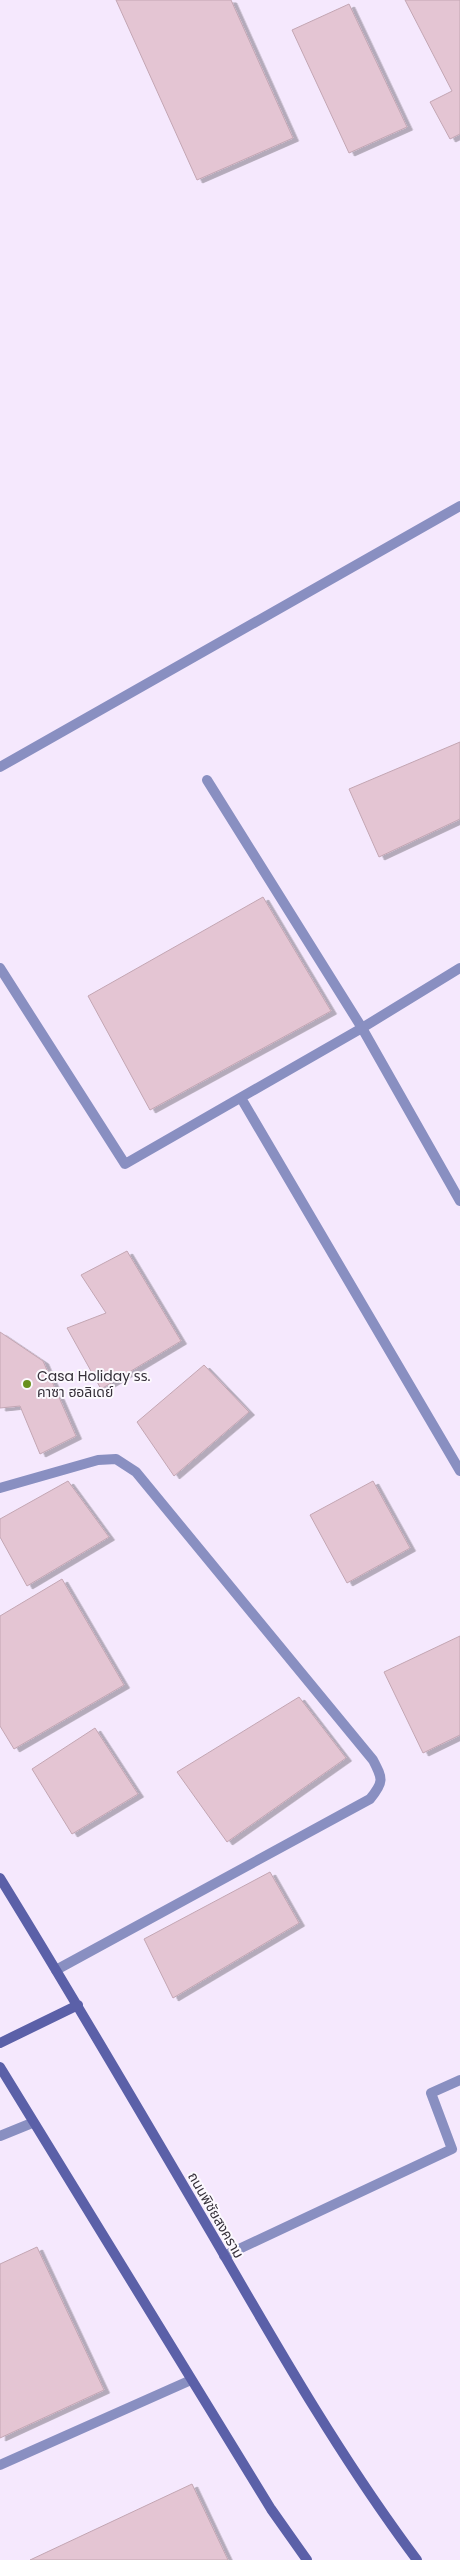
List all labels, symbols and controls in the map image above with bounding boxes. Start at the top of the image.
place label: Casa Holiday รร. คาซา ฮอลิเดย์ [37,1366,151,1402]
marker: Casa Holiday รร. คาซา ฮอลิเดย์ [21,1378,33,1390]
street label: ถนนพิชัยสงคราม [183,2168,249,2262]

